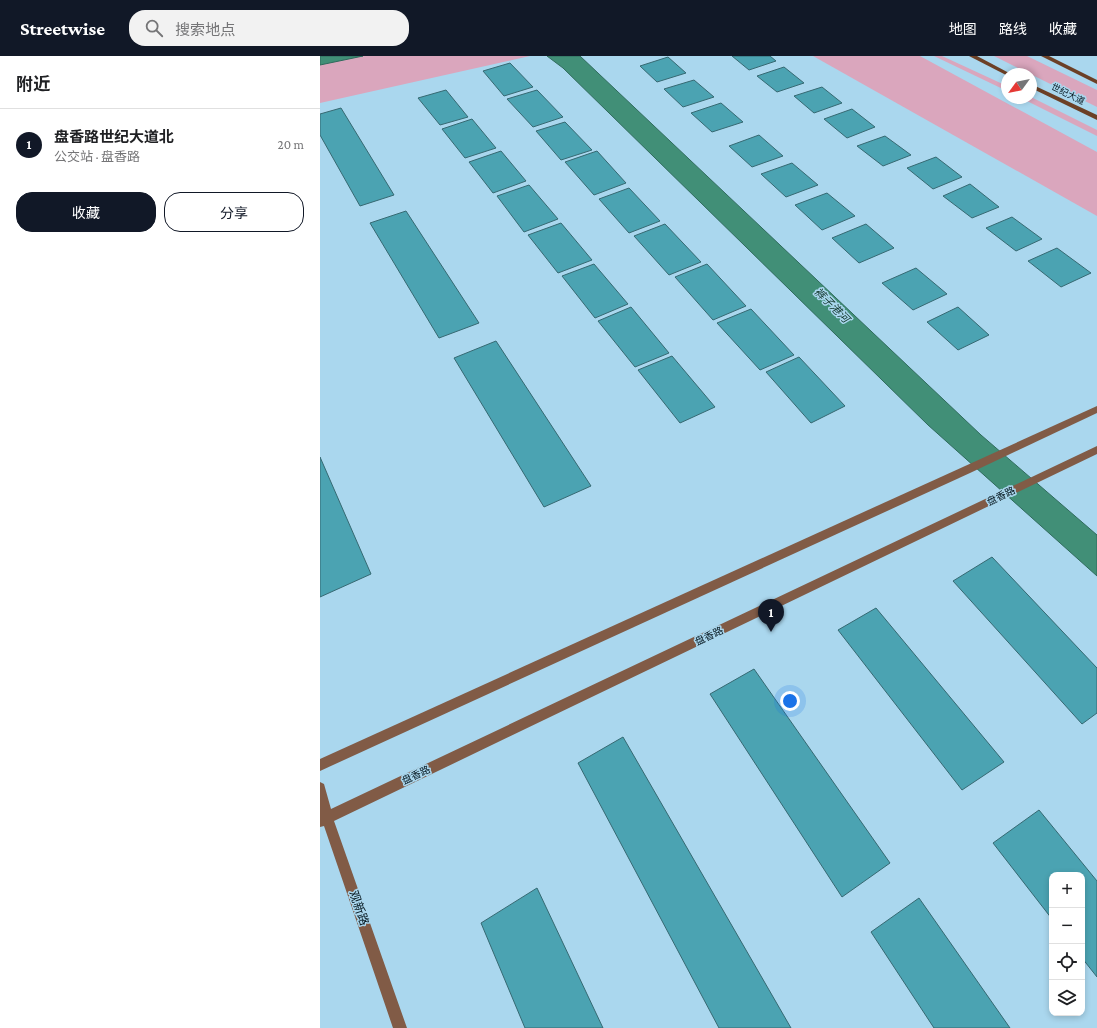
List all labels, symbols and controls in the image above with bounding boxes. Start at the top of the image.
search box [129,10,409,46]
icon: search [143,17,165,39]
text: Streetwise [20,18,105,39]
text: 地图 [949,21,977,37]
text: 路线 [999,21,1027,37]
text: 收藏 [1049,21,1077,37]
text: 搜索地点 [175,22,235,38]
north arrow [1001,68,1037,104]
text: 附近 [16,75,50,94]
street label: 世纪大道 [1050,82,1086,106]
text: 盘香路世纪大道北 [54,129,174,145]
text: 1 [27,137,31,152]
text: 20 m [278,137,304,152]
text: 公交站 · 盘香路 [54,149,140,164]
button: 收藏 [16,192,156,232]
button: 分享 [164,192,304,232]
water label: 裤子港河 [812,285,853,326]
street label: 盘香路 [985,484,1017,508]
pin: 1 [758,599,784,632]
street label: 盘香路 [693,625,725,647]
your location [780,691,800,711]
street label: 盘香路 [400,764,432,786]
map controls [1049,872,1085,1016]
button: + [1049,872,1085,908]
street label: 观新路 [347,889,371,927]
button: − [1049,908,1085,944]
button: locate [1049,944,1085,980]
button: layers [1049,980,1085,1016]

